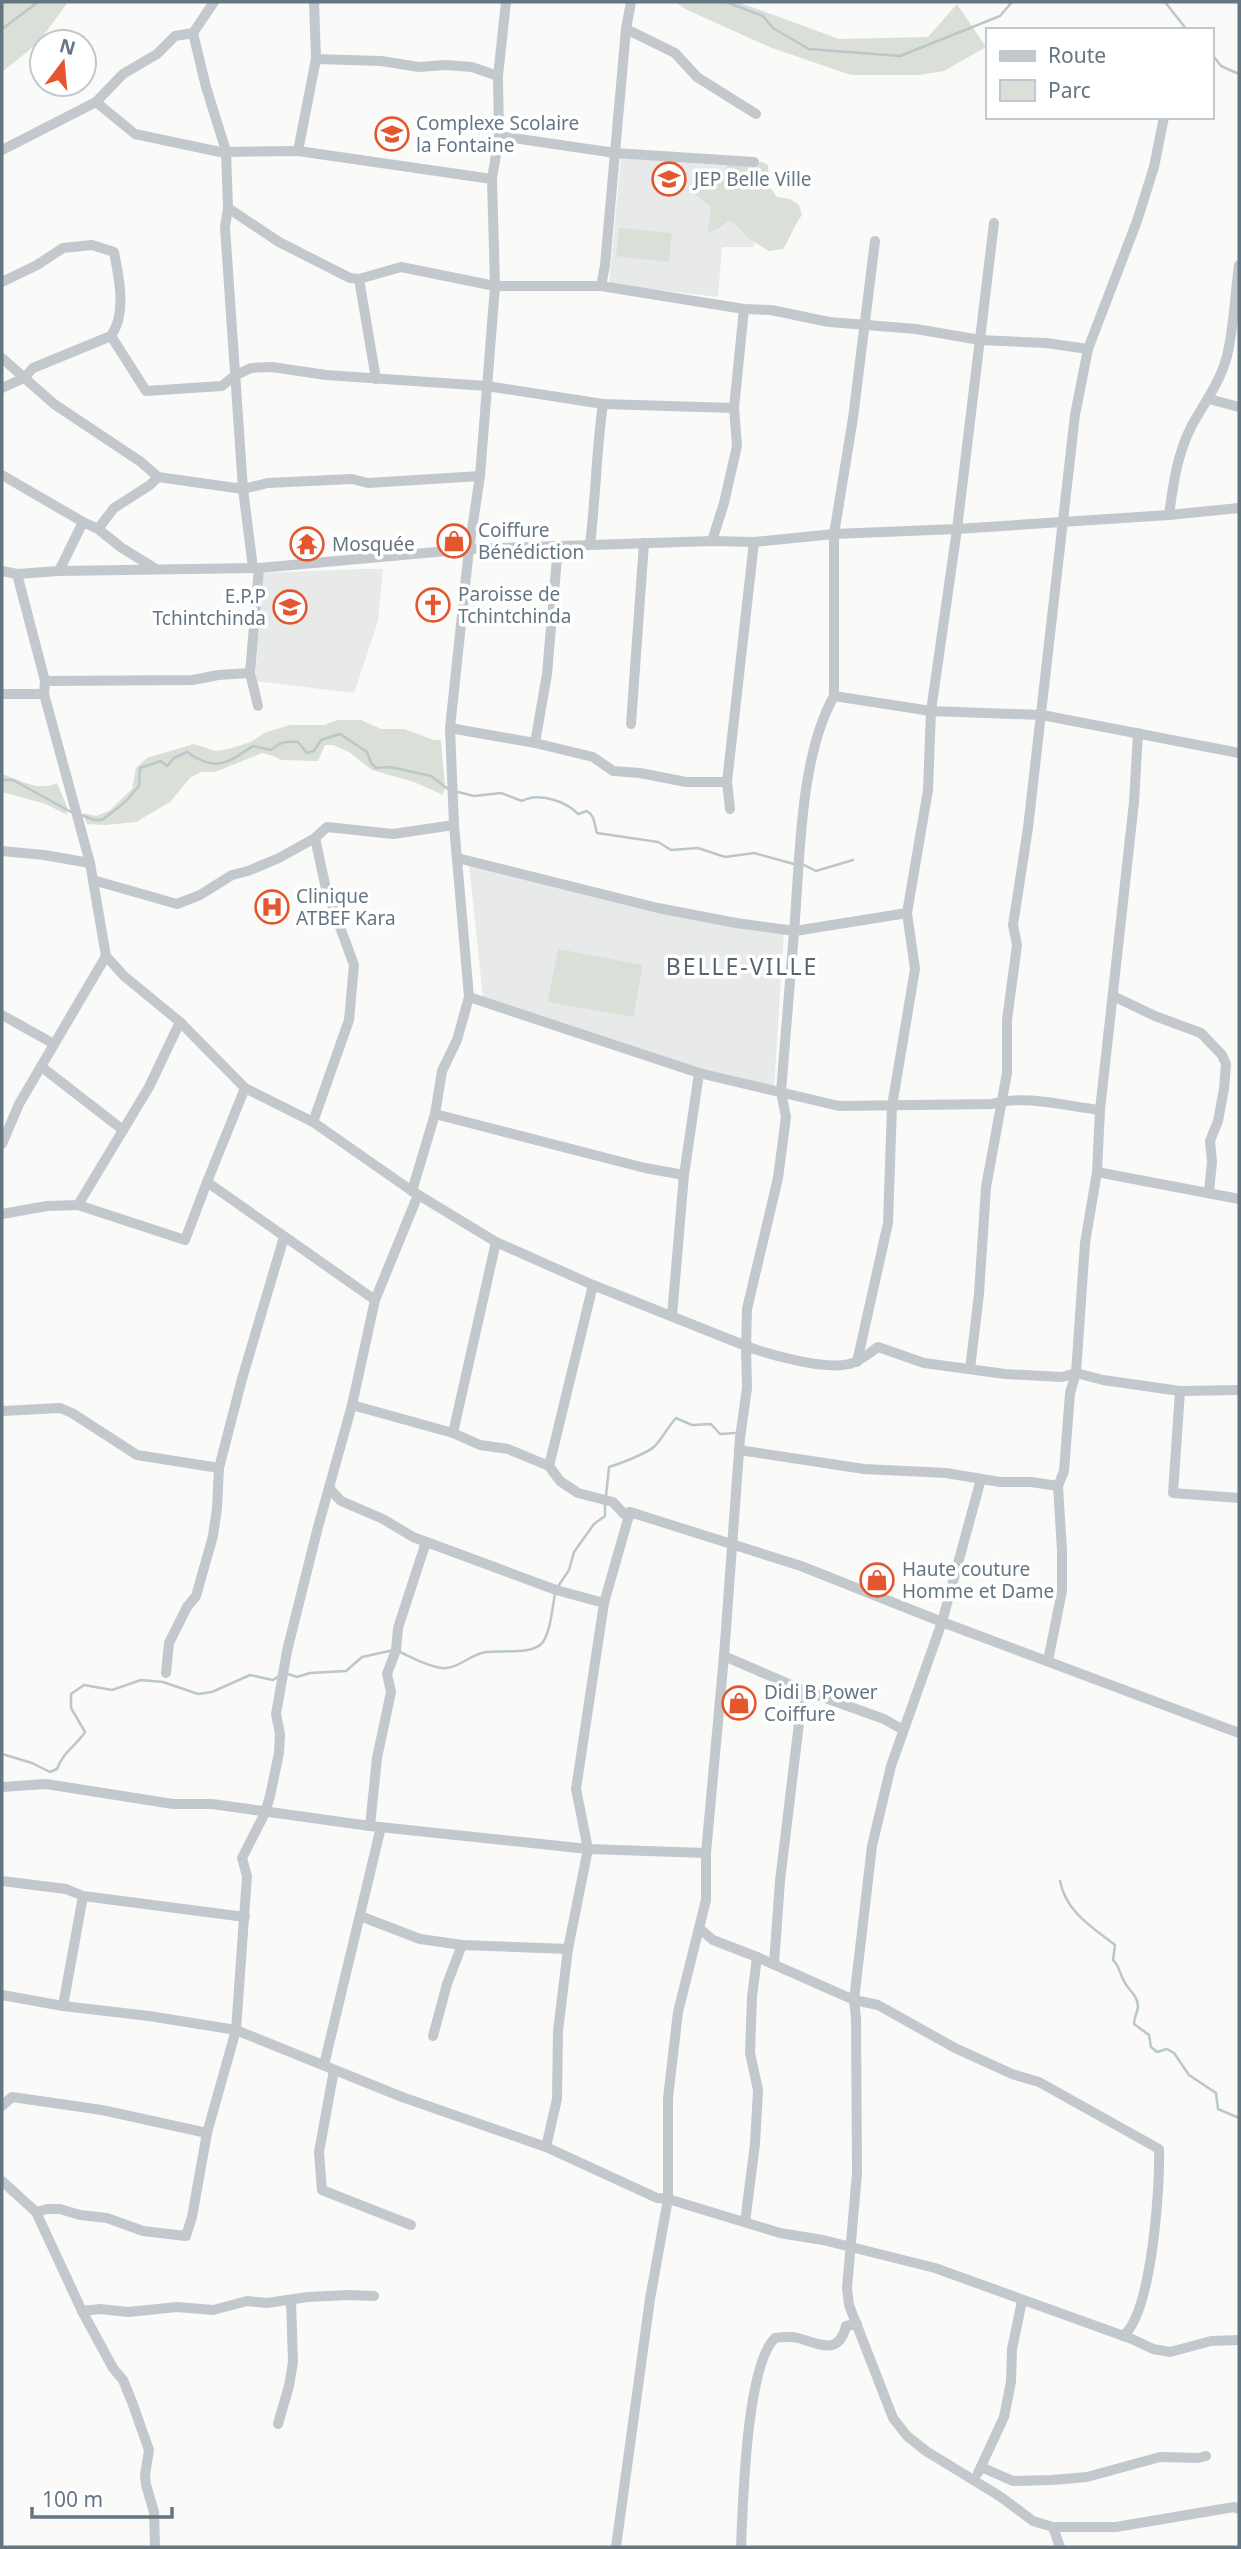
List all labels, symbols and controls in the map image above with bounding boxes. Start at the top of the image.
north arrow [28,28,98,98]
legend [986,28,1213,119]
text: N [57,32,79,61]
text: Route [1048,41,1106,69]
text: Parc [1048,76,1091,104]
place label: Complexe Scolaire la Fontaine [416,110,579,158]
school or university icon: Complexe Scolaire la Fontaine [373,115,411,153]
school or university icon: JEP Belle Ville [650,160,688,198]
place label: JEP Belle Ville [692,166,812,192]
place label: Coiffure Bénédiction [478,517,584,565]
shop icon: Coiffure Bénédiction [435,522,473,560]
temple icon: Mosquée [288,525,326,563]
place label: Mosquée [332,531,415,557]
place label: Paroisse de Tchintchinda [458,581,571,629]
place label: E.P.P Tchintchinda [153,583,266,631]
church icon: Paroisse de Tchintchinda [414,586,452,624]
school or university icon: E.P.P Tchintchinda [271,588,309,626]
place label: Clinique ATBEF Kara [296,883,396,931]
hospital icon: Clinique ATBEF Kara [253,888,291,926]
district label: BELLE-VILLE [666,950,818,982]
place label: Haute couture Homme et Dame [902,1556,1054,1604]
shop icon: Haute couture Homme et Dame [858,1561,896,1599]
place label: Didi B Power Coiffure [764,1679,878,1727]
shop icon: Didi B Power Coiffure [720,1684,758,1722]
scale bar [32,2476,172,2520]
text: 100 m [42,2485,103,2513]

